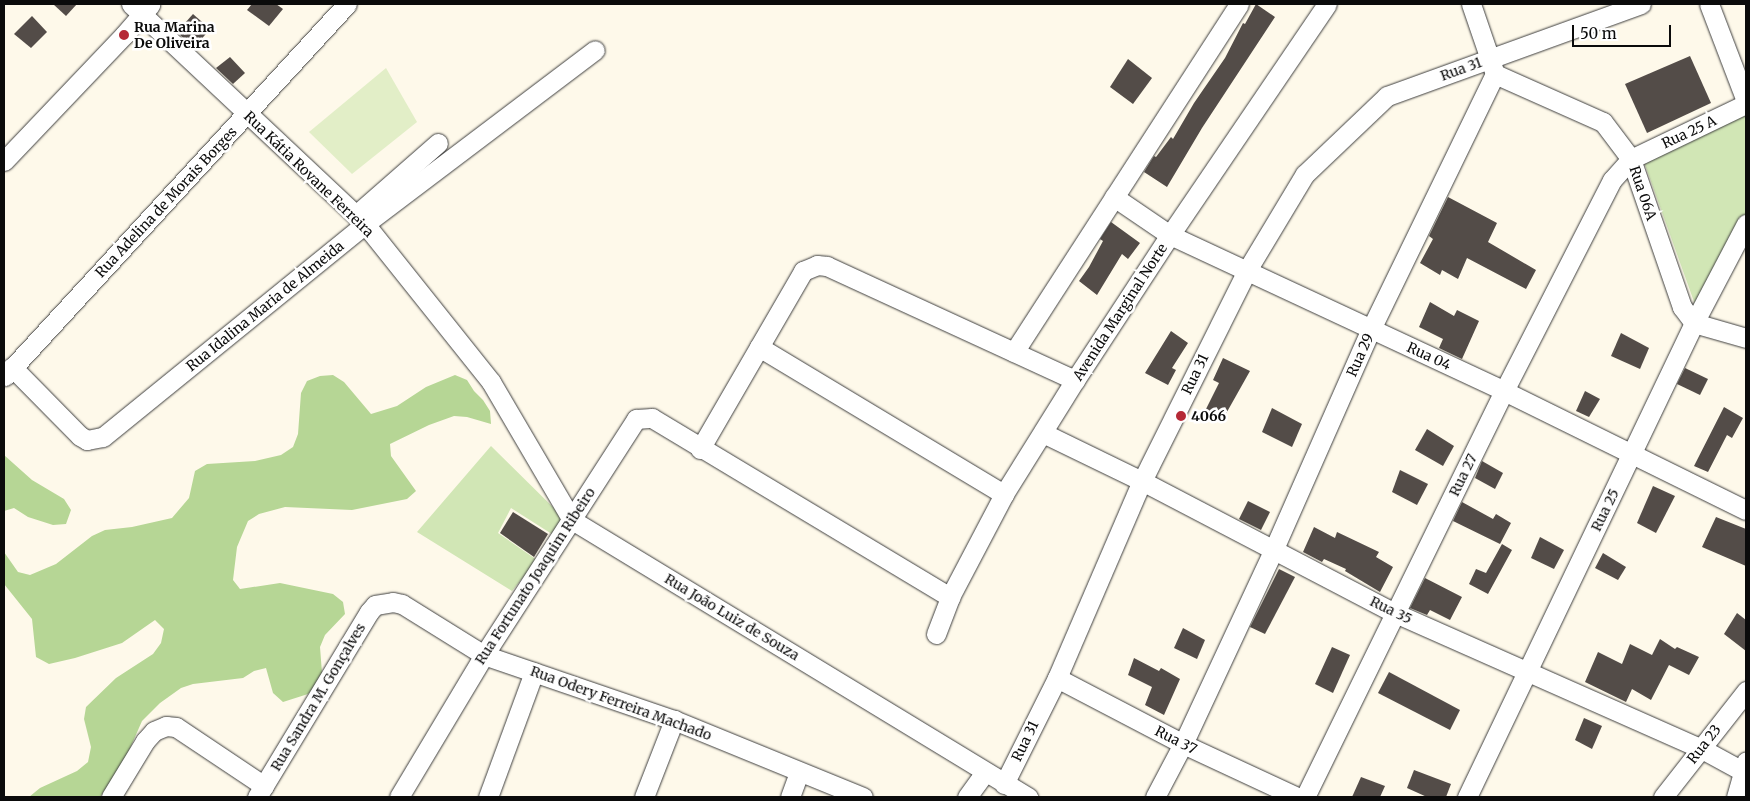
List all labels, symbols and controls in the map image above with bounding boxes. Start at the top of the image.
scale bar [1575,15,1674,47]
place label: Rua Marina De Oliveira [134,19,215,52]
text: 50 m [1580,24,1617,43]
marker: Rua Marina De Oliveira [118,29,130,41]
street label: Rua 31 [1438,54,1484,84]
street label: Rua Kátia Rovane Ferreira [241,108,377,240]
street label: Rua 25 A [1659,112,1719,152]
street label: Rua Adelina de Morais Borges [92,123,240,281]
street label: Rua 06A [1626,164,1660,222]
street label: Rua Idalina Maria de Almeida [183,237,347,375]
street label: Avenida Marginal Norte [1069,240,1171,384]
street label: Rua 29 [1343,331,1377,379]
street label: Rua 04 [1404,339,1454,373]
street label: Rua 31 [1178,351,1212,397]
place label: 4066 [1191,408,1226,424]
marker: 4066 [1175,410,1187,422]
street label: Rua 27 [1446,451,1480,499]
street label: Rua Fortunato Joaquim Ribeiro [471,484,599,668]
street label: Rua 25 [1588,486,1622,534]
street label: Rua João Luiz de Souza [662,570,802,664]
street label: Rua 35 [1367,593,1415,627]
street label: Rua Sandra M. Gonçalves [267,620,369,774]
street label: Rua Odery Ferreira Machado [528,662,714,744]
street label: Rua 31 [1008,718,1042,764]
street label: Rua 23 [1684,721,1724,767]
street label: Rua 37 [1152,722,1200,758]

